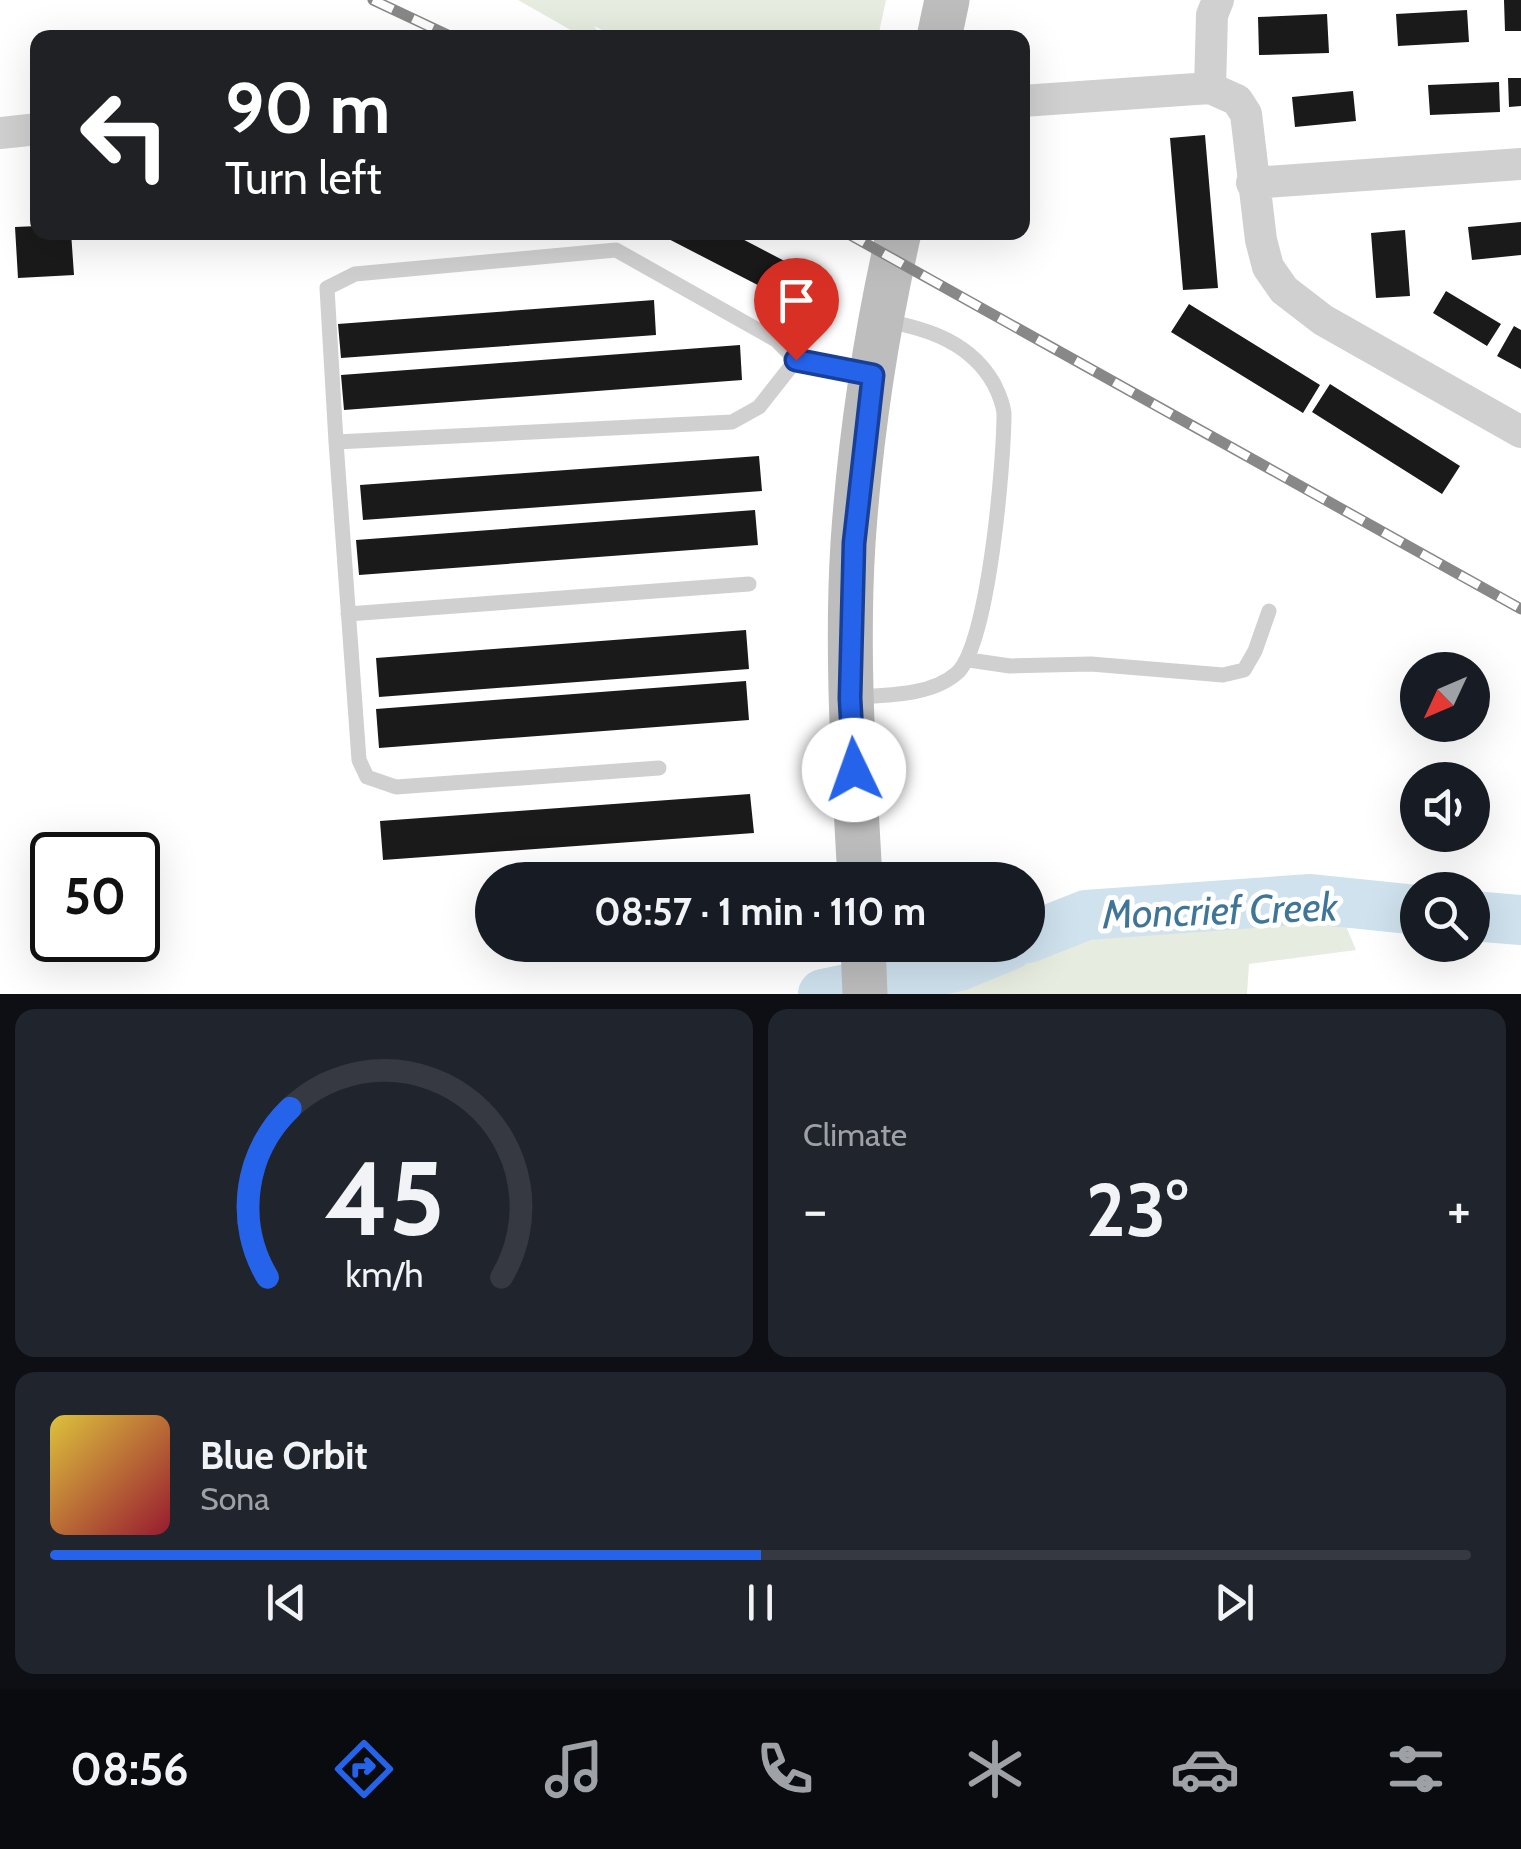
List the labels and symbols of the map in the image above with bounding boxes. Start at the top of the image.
pin [754,258,839,361]
north arrow [1400,652,1490,742]
position arrow [802,718,906,822]
speed limit sign: 50 [30,832,160,962]
water label: Moncrief Creek [1101,881,1340,939]

